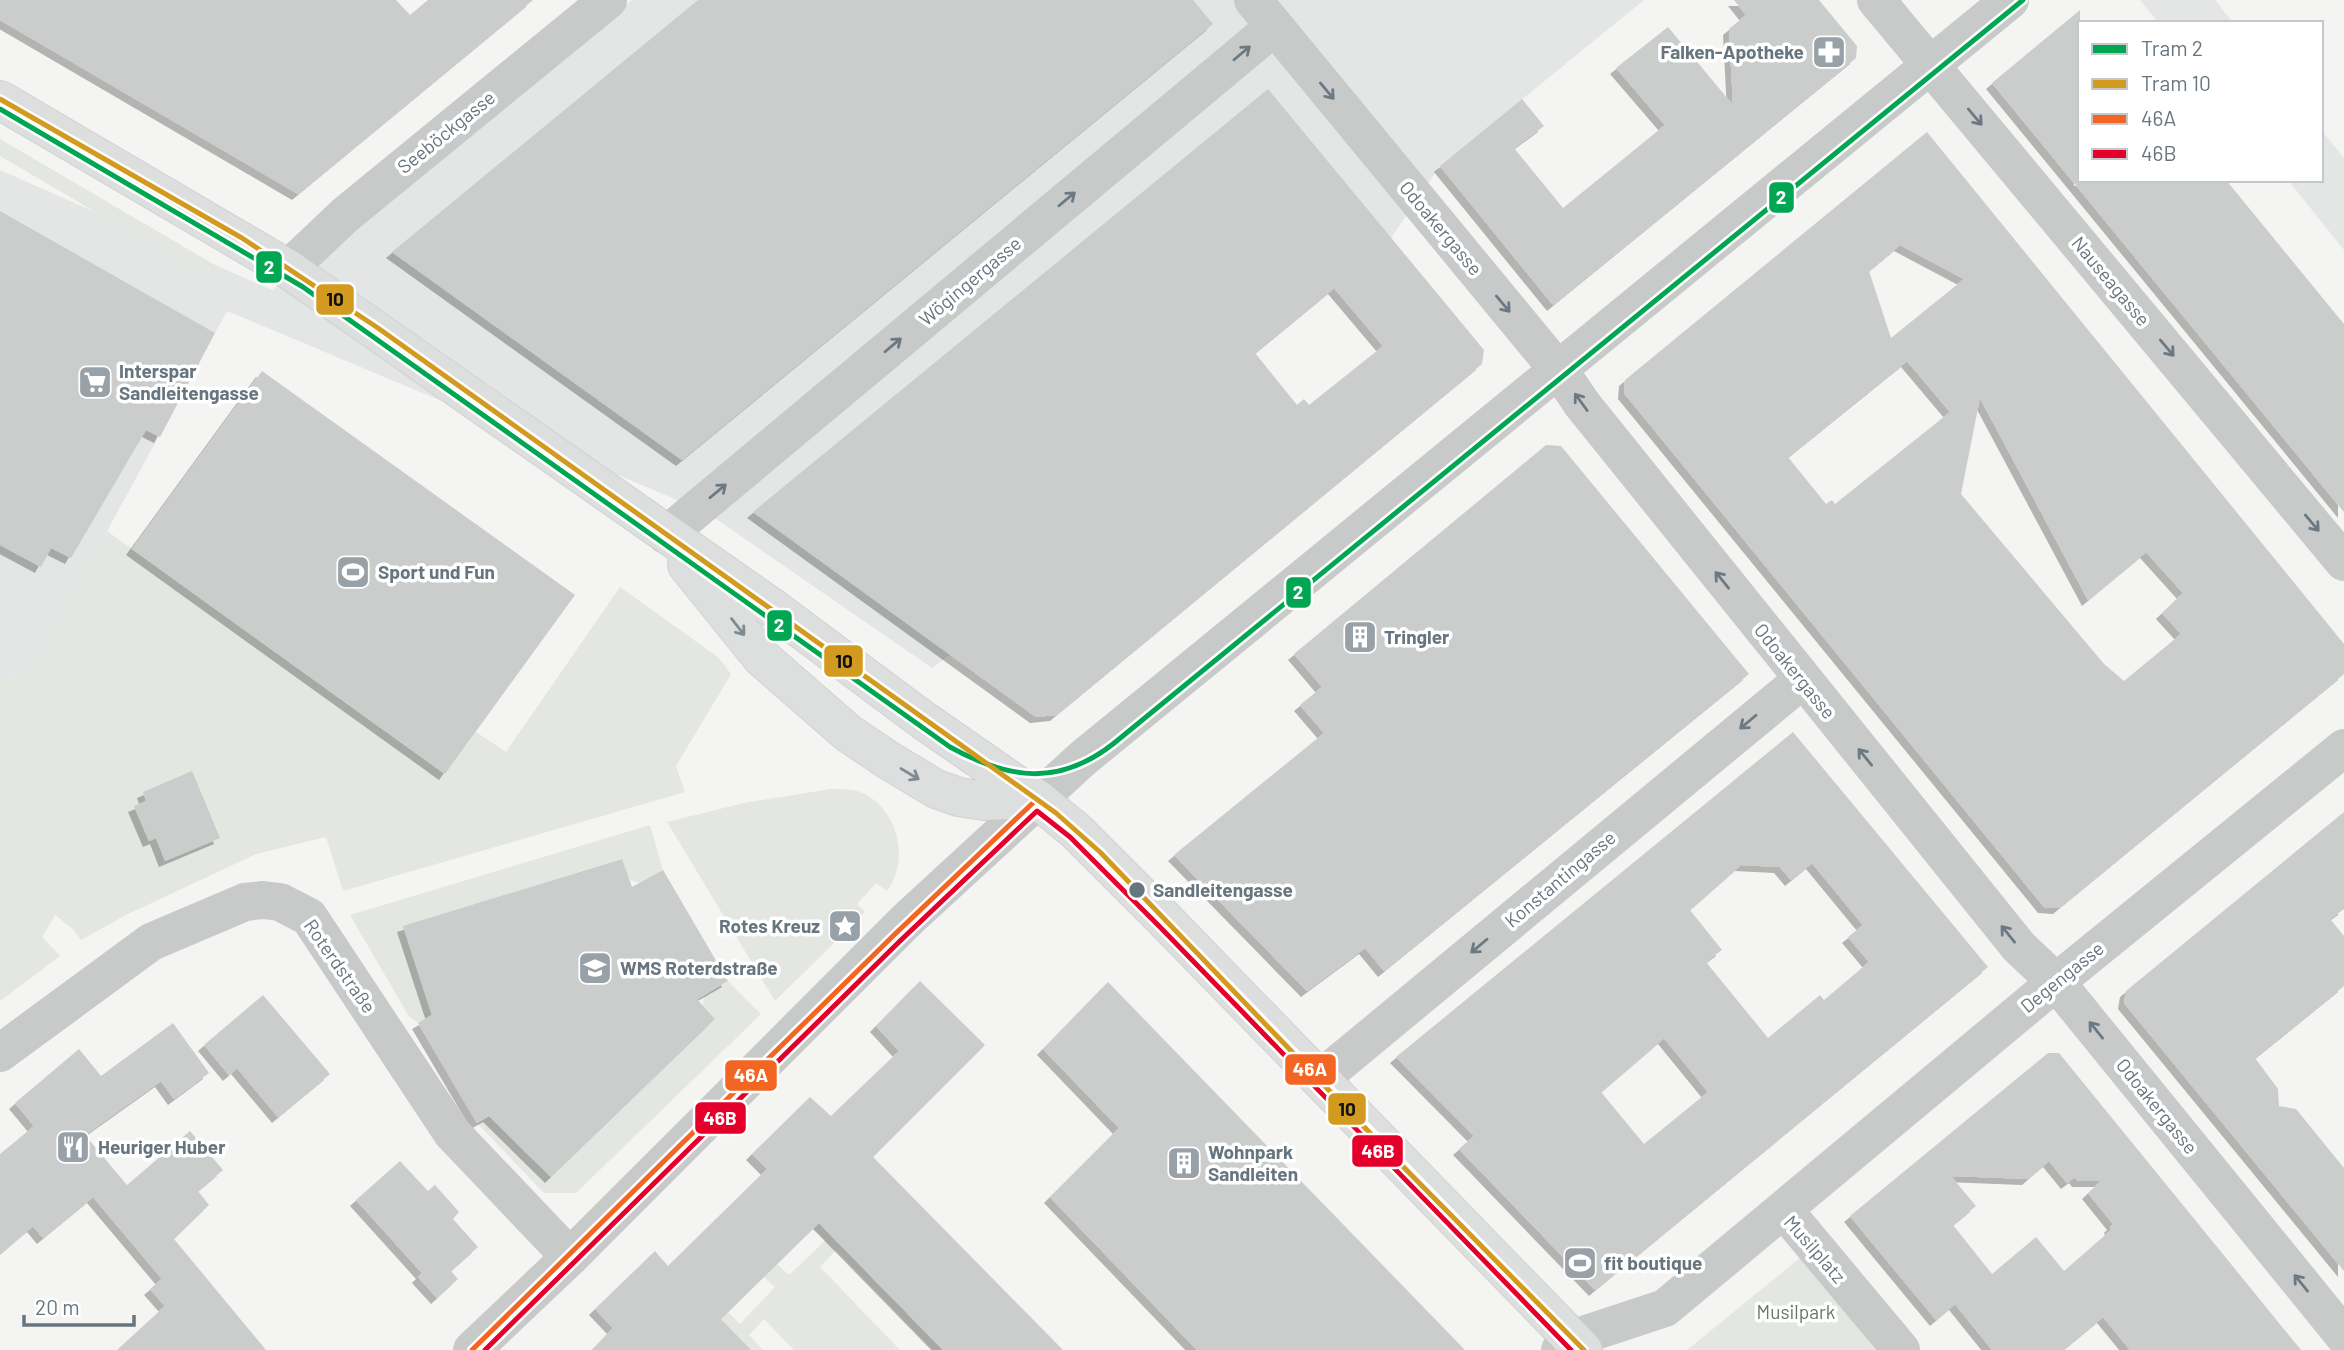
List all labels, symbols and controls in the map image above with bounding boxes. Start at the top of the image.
legend [2078,21,2323,182]
pharmacy icon: Falken-Apotheke [1810,33,1848,71]
text: Tram 2 [2141,35,2203,60]
place label: Falken-Apotheke [1660,40,1804,63]
one-way arrow [1233,46,1251,62]
text: Tram 10 [2141,70,2211,95]
one-way arrow [1319,81,1335,99]
street label: Seeböckgasse [392,85,499,178]
text: 46A [2141,105,2176,130]
one-way arrow [1967,107,1982,125]
text: 46B [2141,140,2177,165]
street label: Odoakergasse [1395,176,1488,280]
line badge: 2 [1768,181,1795,214]
text: 2 [1776,185,1786,208]
one-way arrow [1058,191,1076,207]
street label: Wögingergasse [914,231,1025,330]
street label: Nauseagasse [2067,231,2155,330]
line badge: 2 [255,250,283,284]
text: 2 [264,255,274,278]
line badge: 10 [315,283,355,316]
text: 10 [326,287,344,310]
one-way arrow [1495,294,1511,312]
one-way arrow [883,337,901,353]
one-way arrow [2159,339,2175,357]
place label: Interspar Sandleitengasse [119,359,259,404]
supermarket icon: Interspar Sandleitengasse [76,363,114,401]
one-way arrow [1574,393,1588,412]
one-way arrow [709,483,727,499]
one-way arrow [2304,514,2320,532]
sports icon: Sport und Fun [334,553,372,591]
place label: Sport und Fun [378,560,495,583]
one-way arrow [1714,571,1730,589]
line badge: 2 [1285,576,1312,609]
text: 2 [1293,580,1303,603]
line badge: 2 [766,609,793,642]
text: 2 [774,613,784,636]
one-way arrow [730,617,745,636]
building icon: Tringler [1341,618,1379,656]
street label: Odoakergasse [1750,618,1841,723]
place label: Tringler [1384,625,1450,648]
line badge: 10 [823,644,864,678]
text: 10 [835,649,853,672]
one-way arrow [1740,715,1758,730]
one-way arrow [1857,749,1872,767]
one-way arrow [899,767,919,781]
street label: Konstantingasse [1499,825,1620,932]
place label: Sandleitengasse [1153,878,1293,901]
marker: Sandleitengasse [1127,880,1147,900]
place icon: Rotes Kreuz [826,907,864,945]
street label: Roterdstraße [300,914,381,1017]
place label: Rotes Kreuz [719,914,820,937]
one-way arrow [2001,925,2016,943]
street label: Degengasse [2015,936,2108,1017]
one-way arrow [1471,938,1489,954]
school or university icon: WMS Roterdstraße [576,949,614,987]
place label: WMS Roterdstraße [620,956,778,979]
one-way arrow [2088,1022,2103,1040]
line badge: 46A [1284,1053,1337,1086]
street label: Odoakergasse [2112,1053,2203,1158]
text: 46A [1293,1057,1327,1080]
line badge: 46A [724,1059,778,1092]
text: 46A [734,1063,768,1086]
line badge: 10 [1327,1092,1367,1126]
text: 10 [1338,1097,1356,1120]
line badge: 46B [694,1101,747,1135]
text: 46B [703,1106,737,1129]
restaurant icon: Heuriger Huber [54,1128,92,1166]
line badge: 46B [1351,1134,1404,1168]
place label: Heuriger Huber [98,1135,226,1158]
text: 46B [1361,1139,1395,1162]
place label: Wohnpark Sandleiten [1208,1140,1298,1185]
building icon: Wohnpark Sandleiten [1165,1144,1203,1182]
street label: Musilplatz [1780,1210,1851,1287]
sports icon: fit boutique [1561,1244,1599,1282]
place label: fit boutique [1604,1251,1702,1274]
one-way arrow [2293,1274,2309,1292]
scale bar [24,1284,135,1328]
text: 20 m [35,1294,80,1319]
park label: Musilpark [1757,1300,1835,1323]

